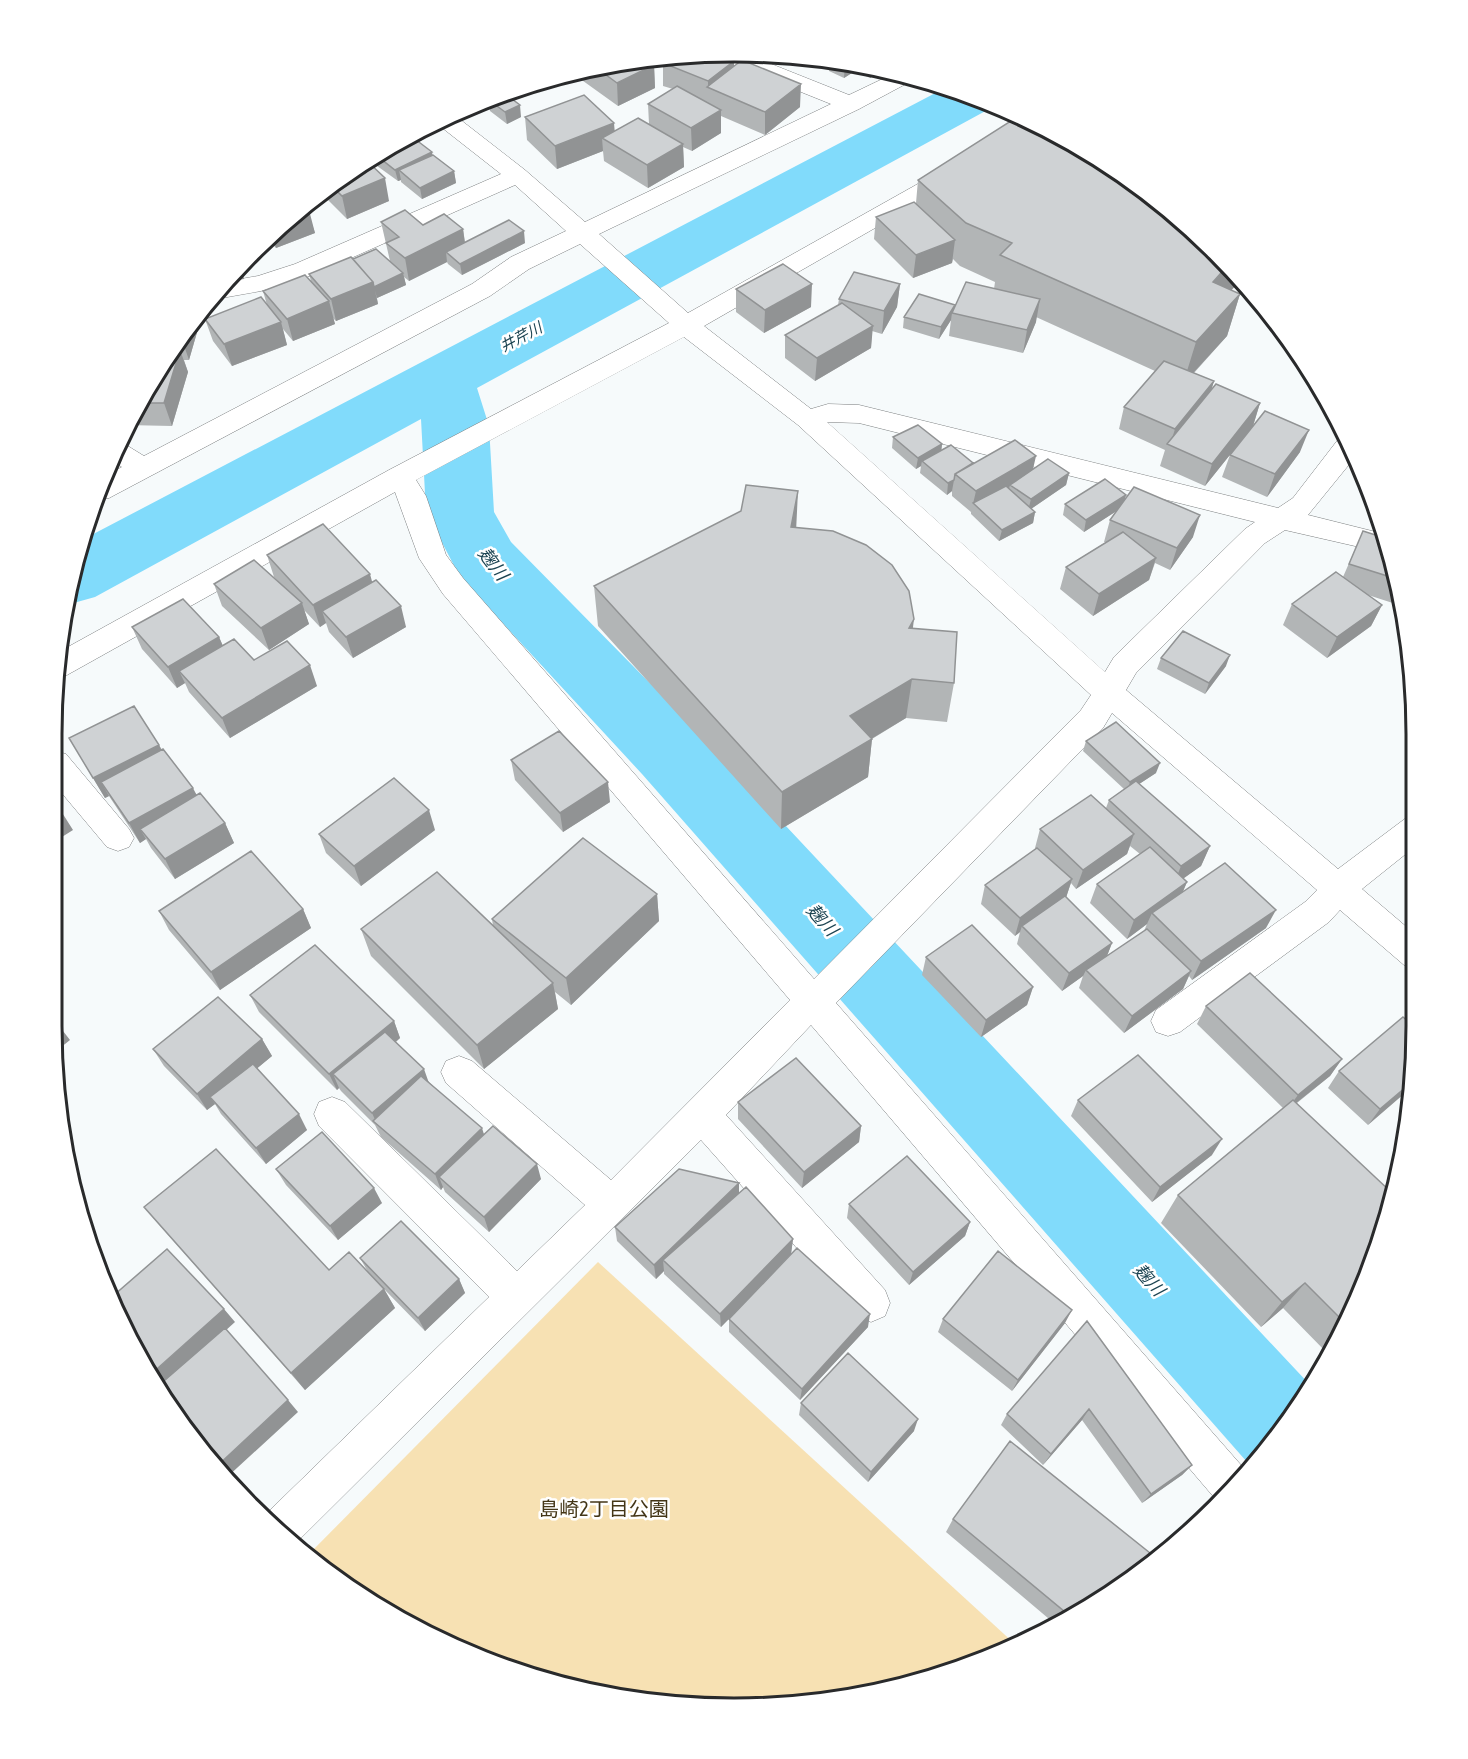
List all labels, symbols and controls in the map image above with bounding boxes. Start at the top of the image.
water label: 井芹川 [497,318,546,355]
water label: 麹川 [474,543,514,586]
water label: 麹川 [803,899,844,942]
water label: 麹川 [1130,1259,1171,1302]
park label: 島崎2丁目公園 [539,1497,669,1520]

